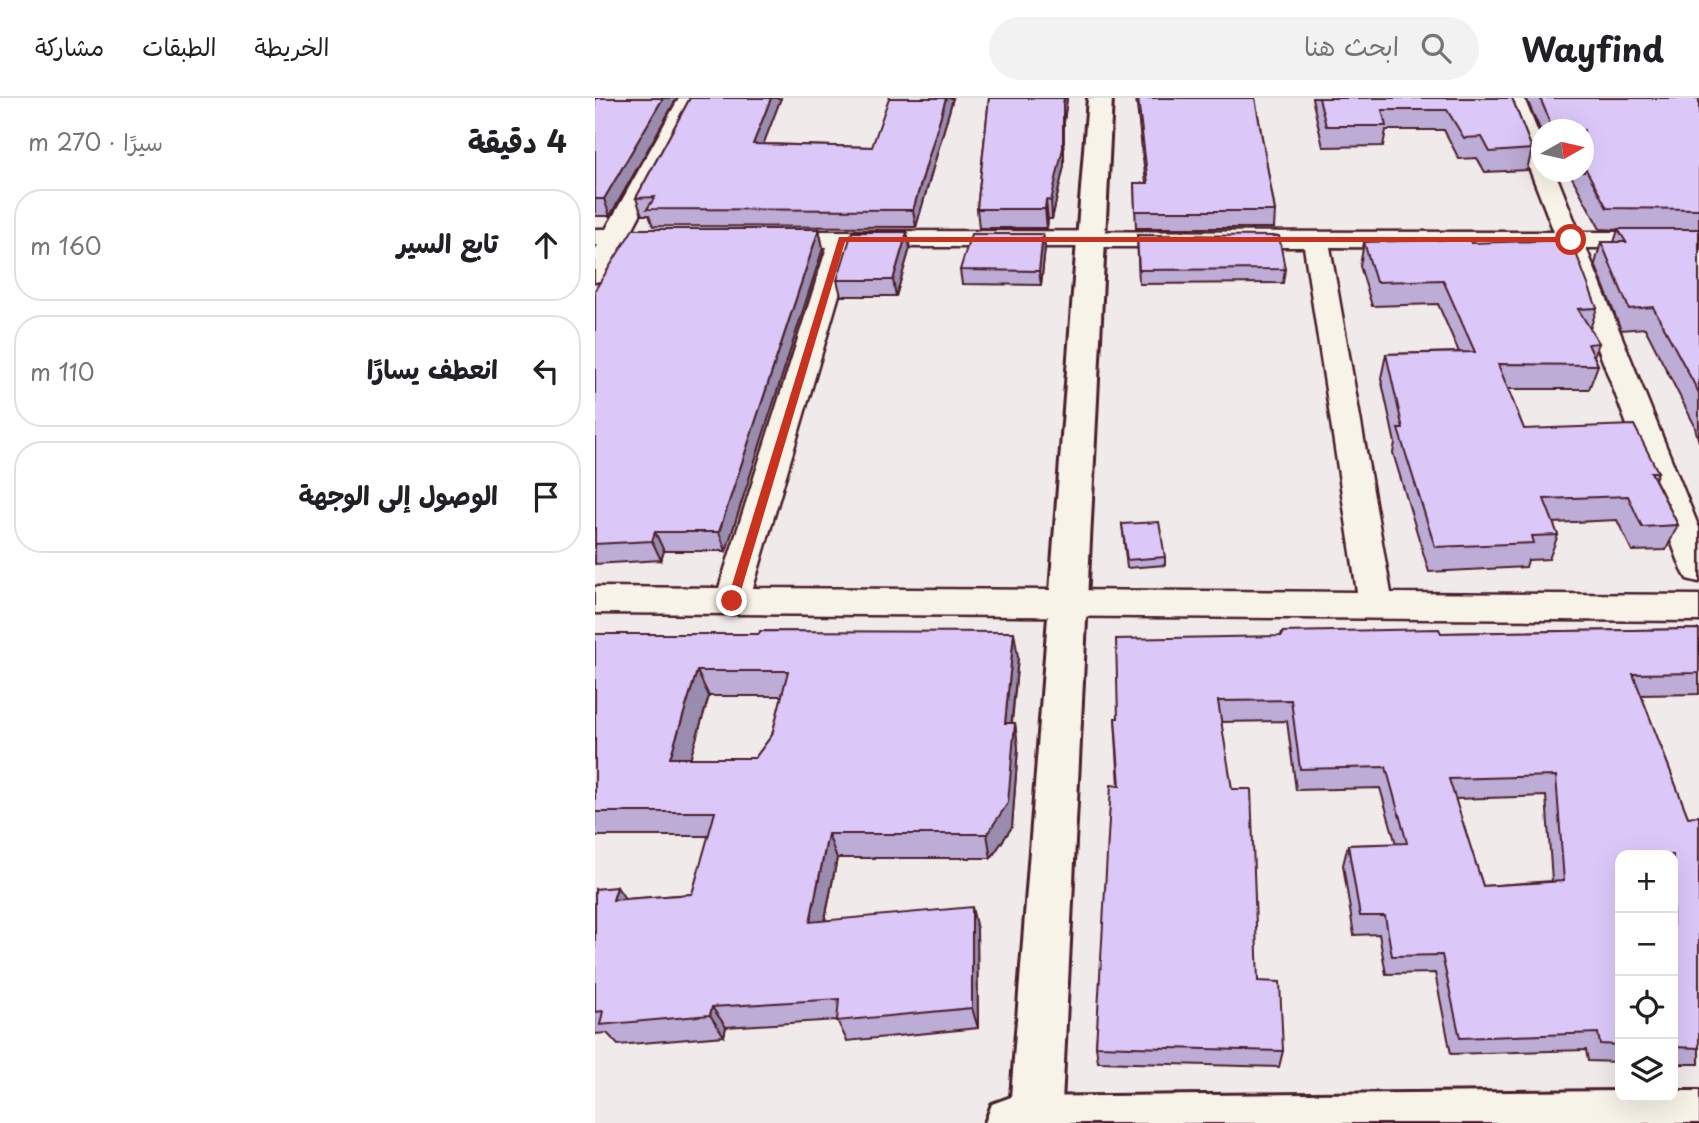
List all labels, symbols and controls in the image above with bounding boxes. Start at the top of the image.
search box [989,17,1479,80]
text: Wayfind [1521,23,1664,73]
text: ابحث هنا [1304,26,1399,65]
text: مشاركة [35,28,104,64]
text: الطبقات [142,28,217,64]
text: الخريطة [255,28,329,64]
icon: search [1417,29,1455,67]
text: 4 دقيقة [468,118,567,163]
north arrow [1531,119,1594,182]
text: سيرًا · 270 m [28,124,163,159]
text: تابع السير [397,223,498,262]
route start [1555,224,1586,255]
icon: ahead [527,226,565,264]
text: 160 m [30,228,102,263]
text: انعطف يسارًا [367,349,498,388]
icon: left [527,352,565,390]
text: 110 m [30,354,95,389]
text: الوصول إلى الوجهة [299,475,498,514]
icon: arrive [527,478,565,516]
route end [716,585,747,616]
map controls [1615,850,1678,1102]
button: + [1615,850,1678,913]
button: − [1615,913,1678,976]
button: locate [1615,976,1678,1039]
button: layers [1615,1039,1678,1102]

